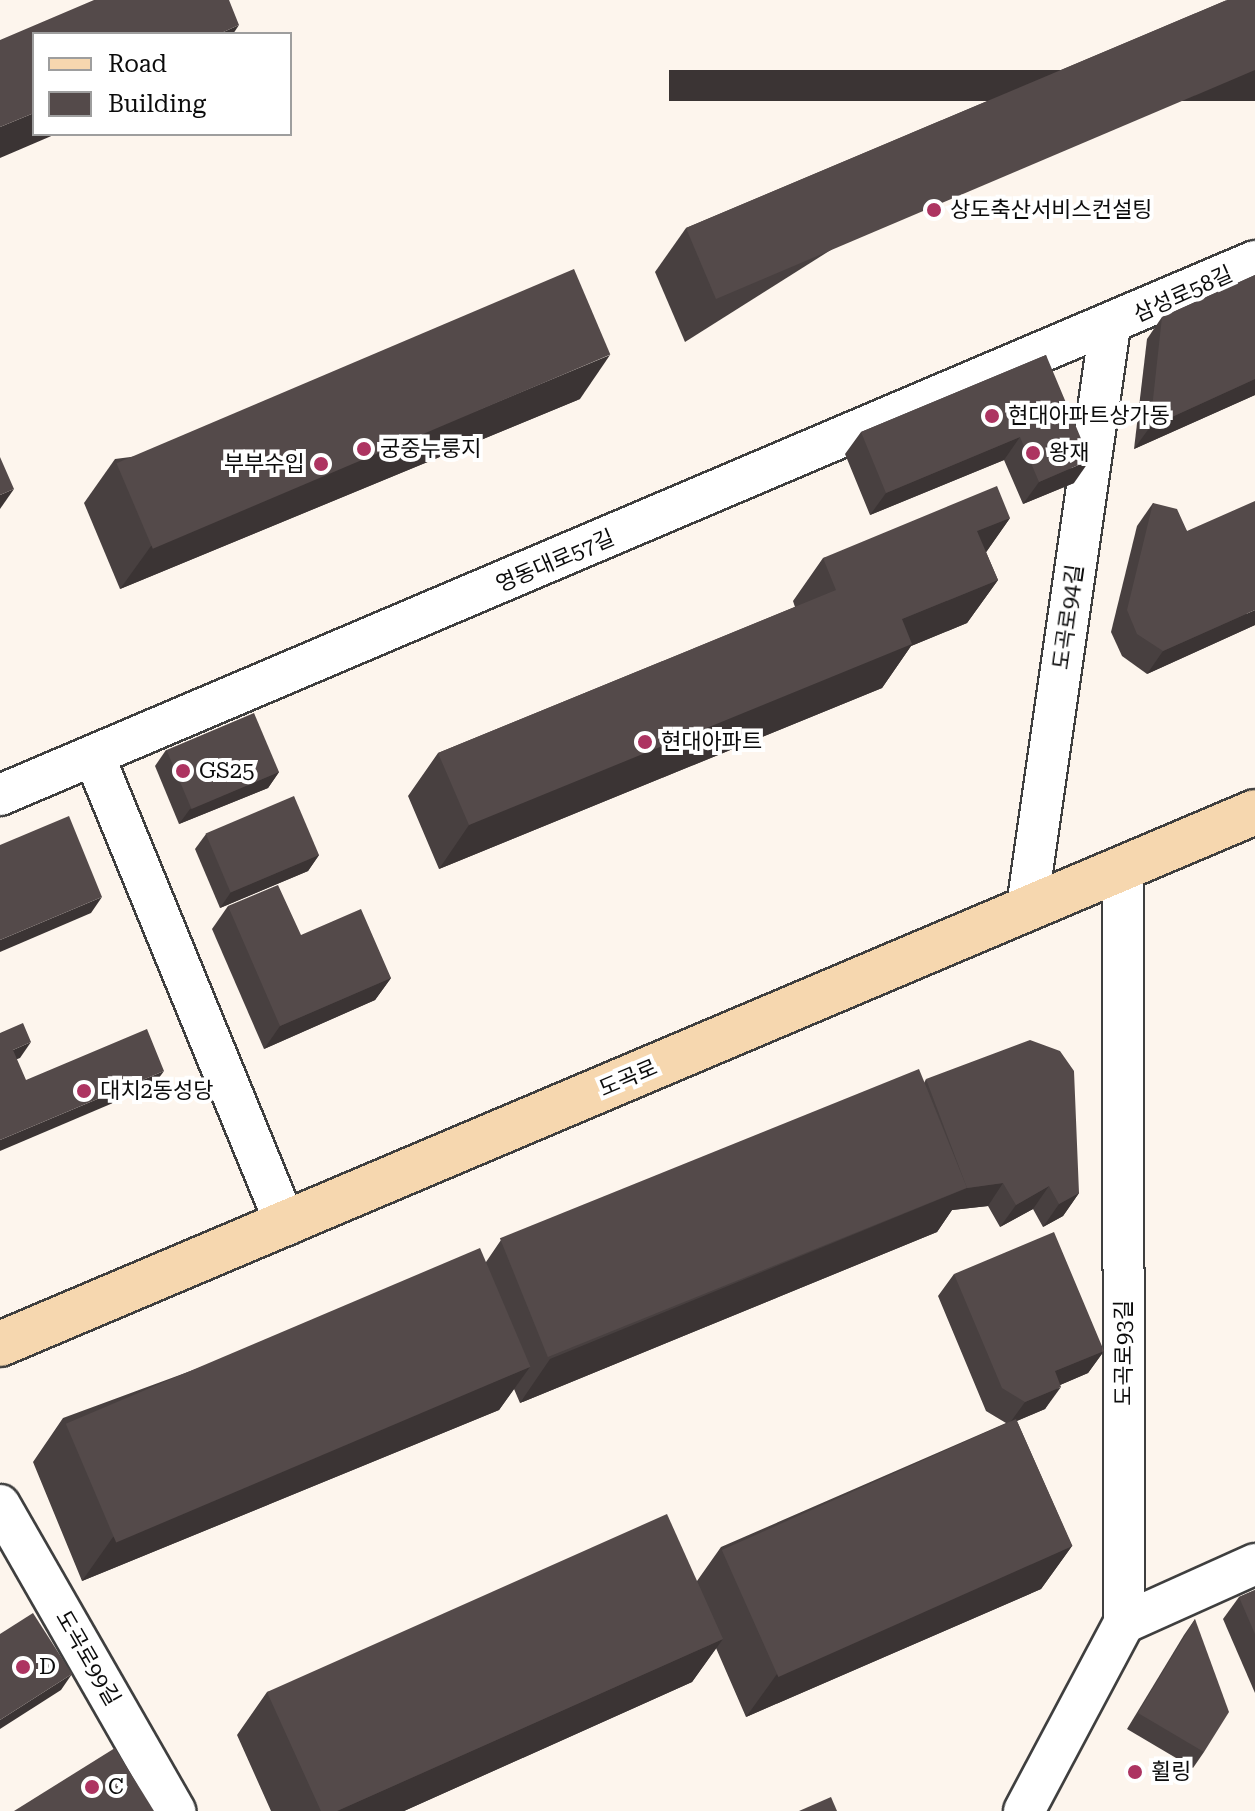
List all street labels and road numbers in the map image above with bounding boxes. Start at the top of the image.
street label: 삼성로58길 [1129,260,1237,328]
street label: 영동대로57길 [492,524,618,598]
street label: 도곡로94길 [1048,563,1088,671]
street label: 도곡로 [595,1054,661,1102]
street label: 도곡로93길 [1111,1300,1137,1406]
street label: 도곡로99길 [50,1606,126,1710]

